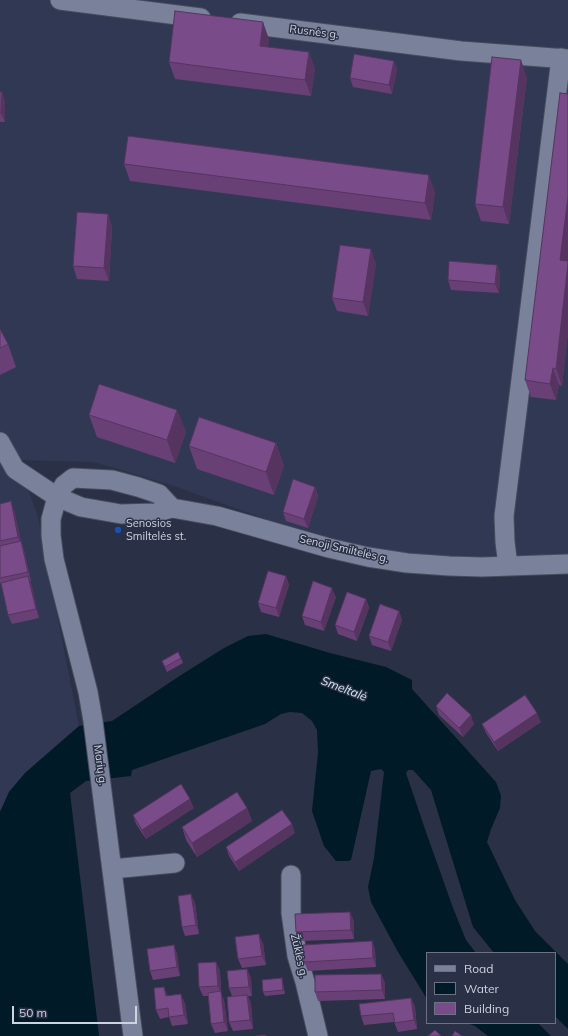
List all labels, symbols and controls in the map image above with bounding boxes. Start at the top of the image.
street label: Rusnės g. [289,22,339,42]
place label: Senosios Smiltelės st. [126,517,186,543]
marker: Senosios Smiltelės st. [113,525,123,535]
street label: Senoji Smiltelės g. [298,532,390,566]
water label: Smeltalė [319,674,369,704]
street label: Marių g. [91,744,109,786]
street label: Žūklės g. [288,933,310,979]
legend [426,952,556,1024]
text: Road [464,961,493,976]
text: Water [464,981,499,996]
scale bar [14,998,139,1024]
text: Building [464,1001,509,1016]
text: 50 m [19,1005,47,1020]

